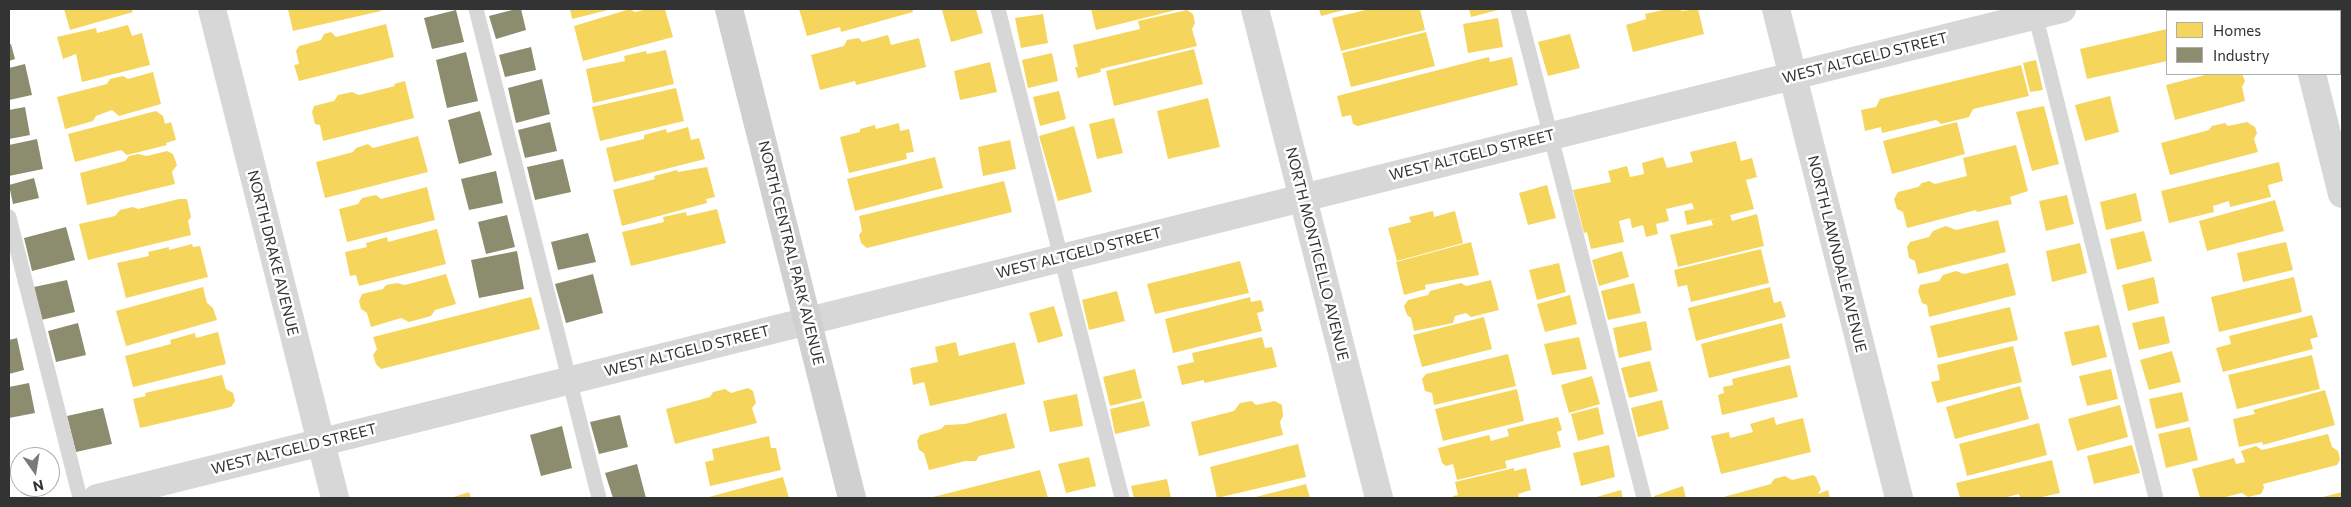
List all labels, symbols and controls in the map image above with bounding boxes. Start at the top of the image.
legend [2166,10,2341,75]
text: Homes [2213,21,2261,39]
street label: WEST ALTGELD STREET [1780,29,1950,87]
text: Industry [2213,46,2270,64]
street label: WEST ALTGELD STREET [1387,126,1557,184]
street label: NORTH CENTRAL PARK AVENUE [754,139,828,367]
street label: NORTH MONTICELLO AVENUE [1282,145,1352,363]
street label: NORTH LAWNDALE AVENUE [1804,154,1870,354]
street label: NORTH DRAKE AVENUE [244,168,302,338]
street label: WEST ALTGELD STREET [994,224,1164,282]
street label: WEST ALTGELD STREET [602,322,772,380]
street label: WEST ALTGELD STREET [209,420,379,478]
north arrow [10,447,60,497]
text: N [31,477,45,496]

